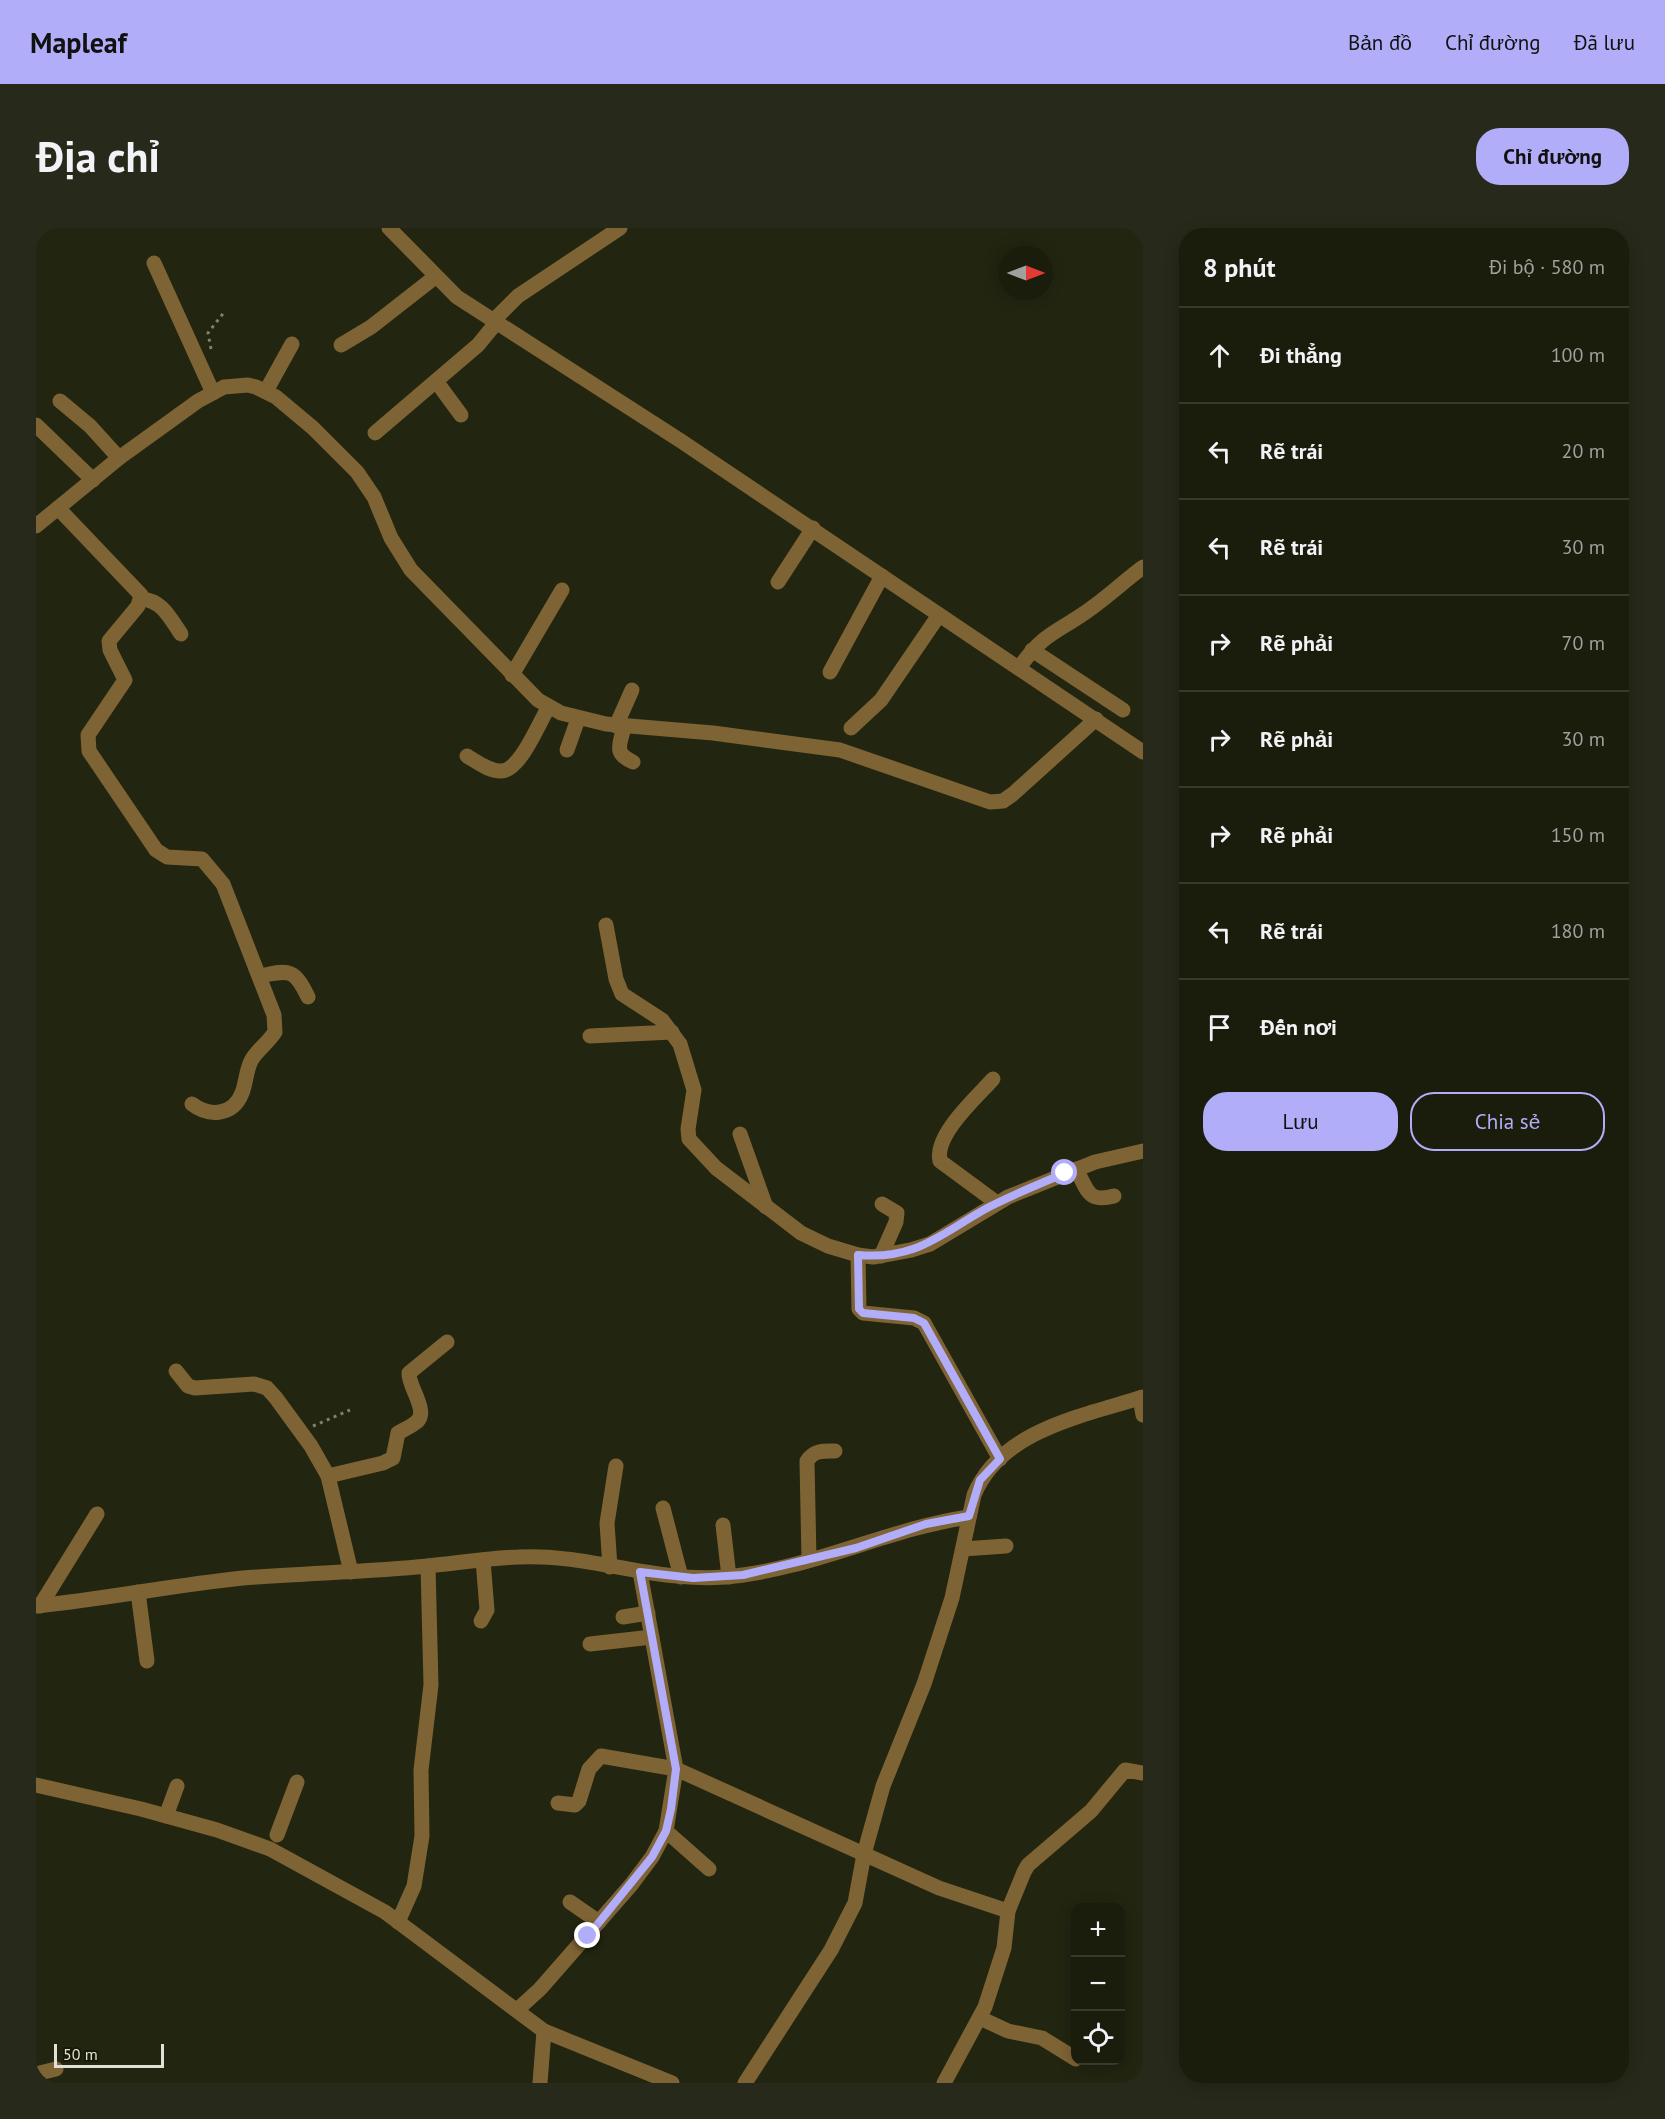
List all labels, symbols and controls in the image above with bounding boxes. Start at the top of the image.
text: Mapleaf [30,24,127,61]
text: Bản đồ [1348,29,1412,56]
text: Chỉ đường [1445,29,1541,56]
text: Đã lưu [1574,29,1635,56]
button: Chỉ đường [1476,128,1629,185]
text: Địa chỉ [36,129,160,184]
north arrow [999,246,1053,300]
text: 8 phút [1203,251,1276,284]
text: Đi bộ · 580 m [1489,254,1605,280]
icon: ahead [1203,339,1236,372]
text: Đi thẳng [1260,341,1342,369]
text: 100 m [1551,342,1605,368]
icon: left [1203,435,1236,468]
text: Rẽ trái [1260,437,1323,465]
text: 20 m [1562,438,1605,464]
icon: left [1203,531,1236,564]
text: Rẽ trái [1260,533,1323,561]
text: 30 m [1562,534,1605,560]
icon: right [1203,627,1236,660]
text: Rẽ phải [1260,629,1333,657]
text: 70 m [1562,630,1605,656]
icon: right [1203,723,1236,756]
text: Rẽ phải [1260,725,1333,753]
text: 30 m [1562,726,1605,752]
icon: right [1203,819,1236,852]
text: Rẽ phải [1260,821,1333,849]
text: 150 m [1551,822,1605,848]
icon: left [1203,915,1236,948]
text: Rẽ trái [1260,917,1323,945]
text: 180 m [1551,918,1605,944]
icon: arrive [1203,1011,1236,1044]
text: Đến nơi [1260,1013,1337,1041]
button: Lưu [1203,1092,1398,1151]
button: Chia sẻ [1410,1092,1605,1151]
route start [1051,1159,1077,1185]
map controls [1071,1903,1125,2065]
button: + [1071,1903,1125,1957]
route end [574,1922,600,1948]
button: − [1071,1957,1125,2011]
button: locate [1071,2011,1125,2065]
scale bar [54,2041,164,2068]
text: 50 m [63,2044,98,2064]

